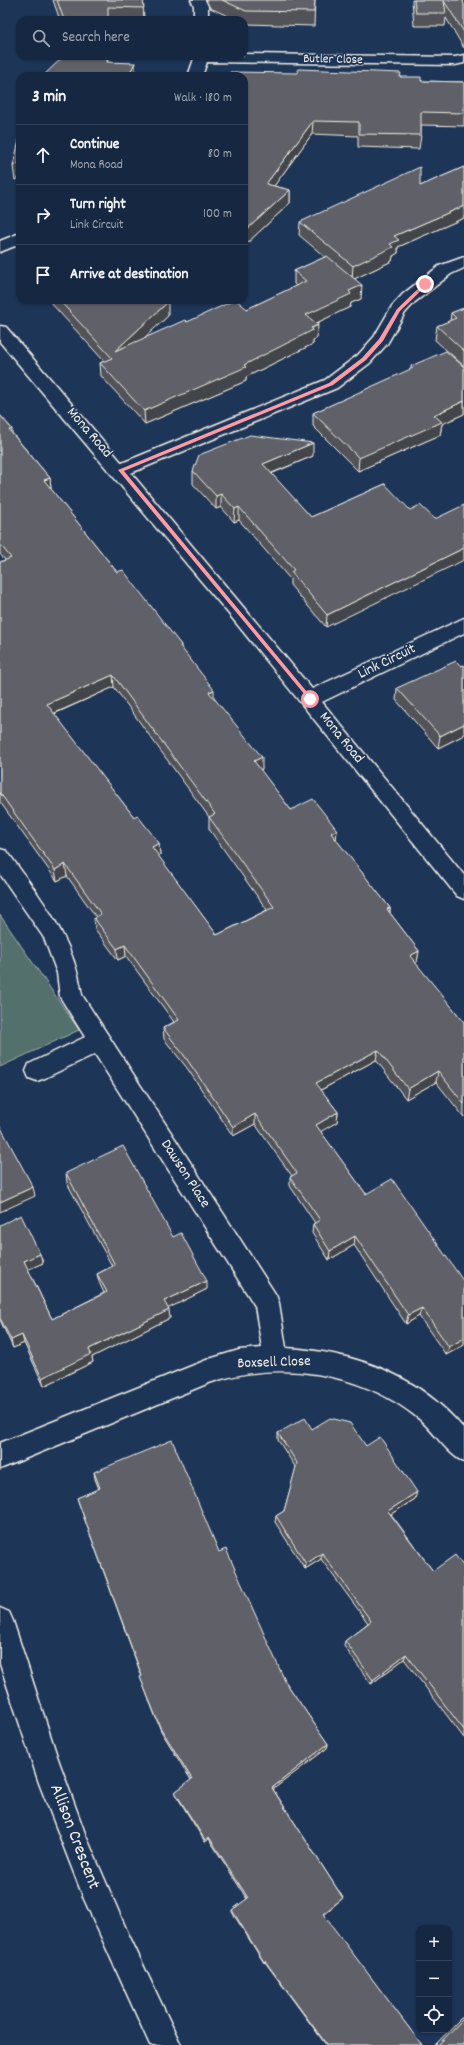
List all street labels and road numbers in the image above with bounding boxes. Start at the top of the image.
street label: Butler Close [303,50,363,70]
street label: Mona Road [61,403,117,463]
street label: Link Circuit [354,638,420,685]
street label: Mona Road [313,707,369,769]
street label: Dawson Place [155,1135,216,1213]
street label: Boxsell Close [237,1351,311,1375]
street label: Allison Crescent [42,1781,106,1894]

